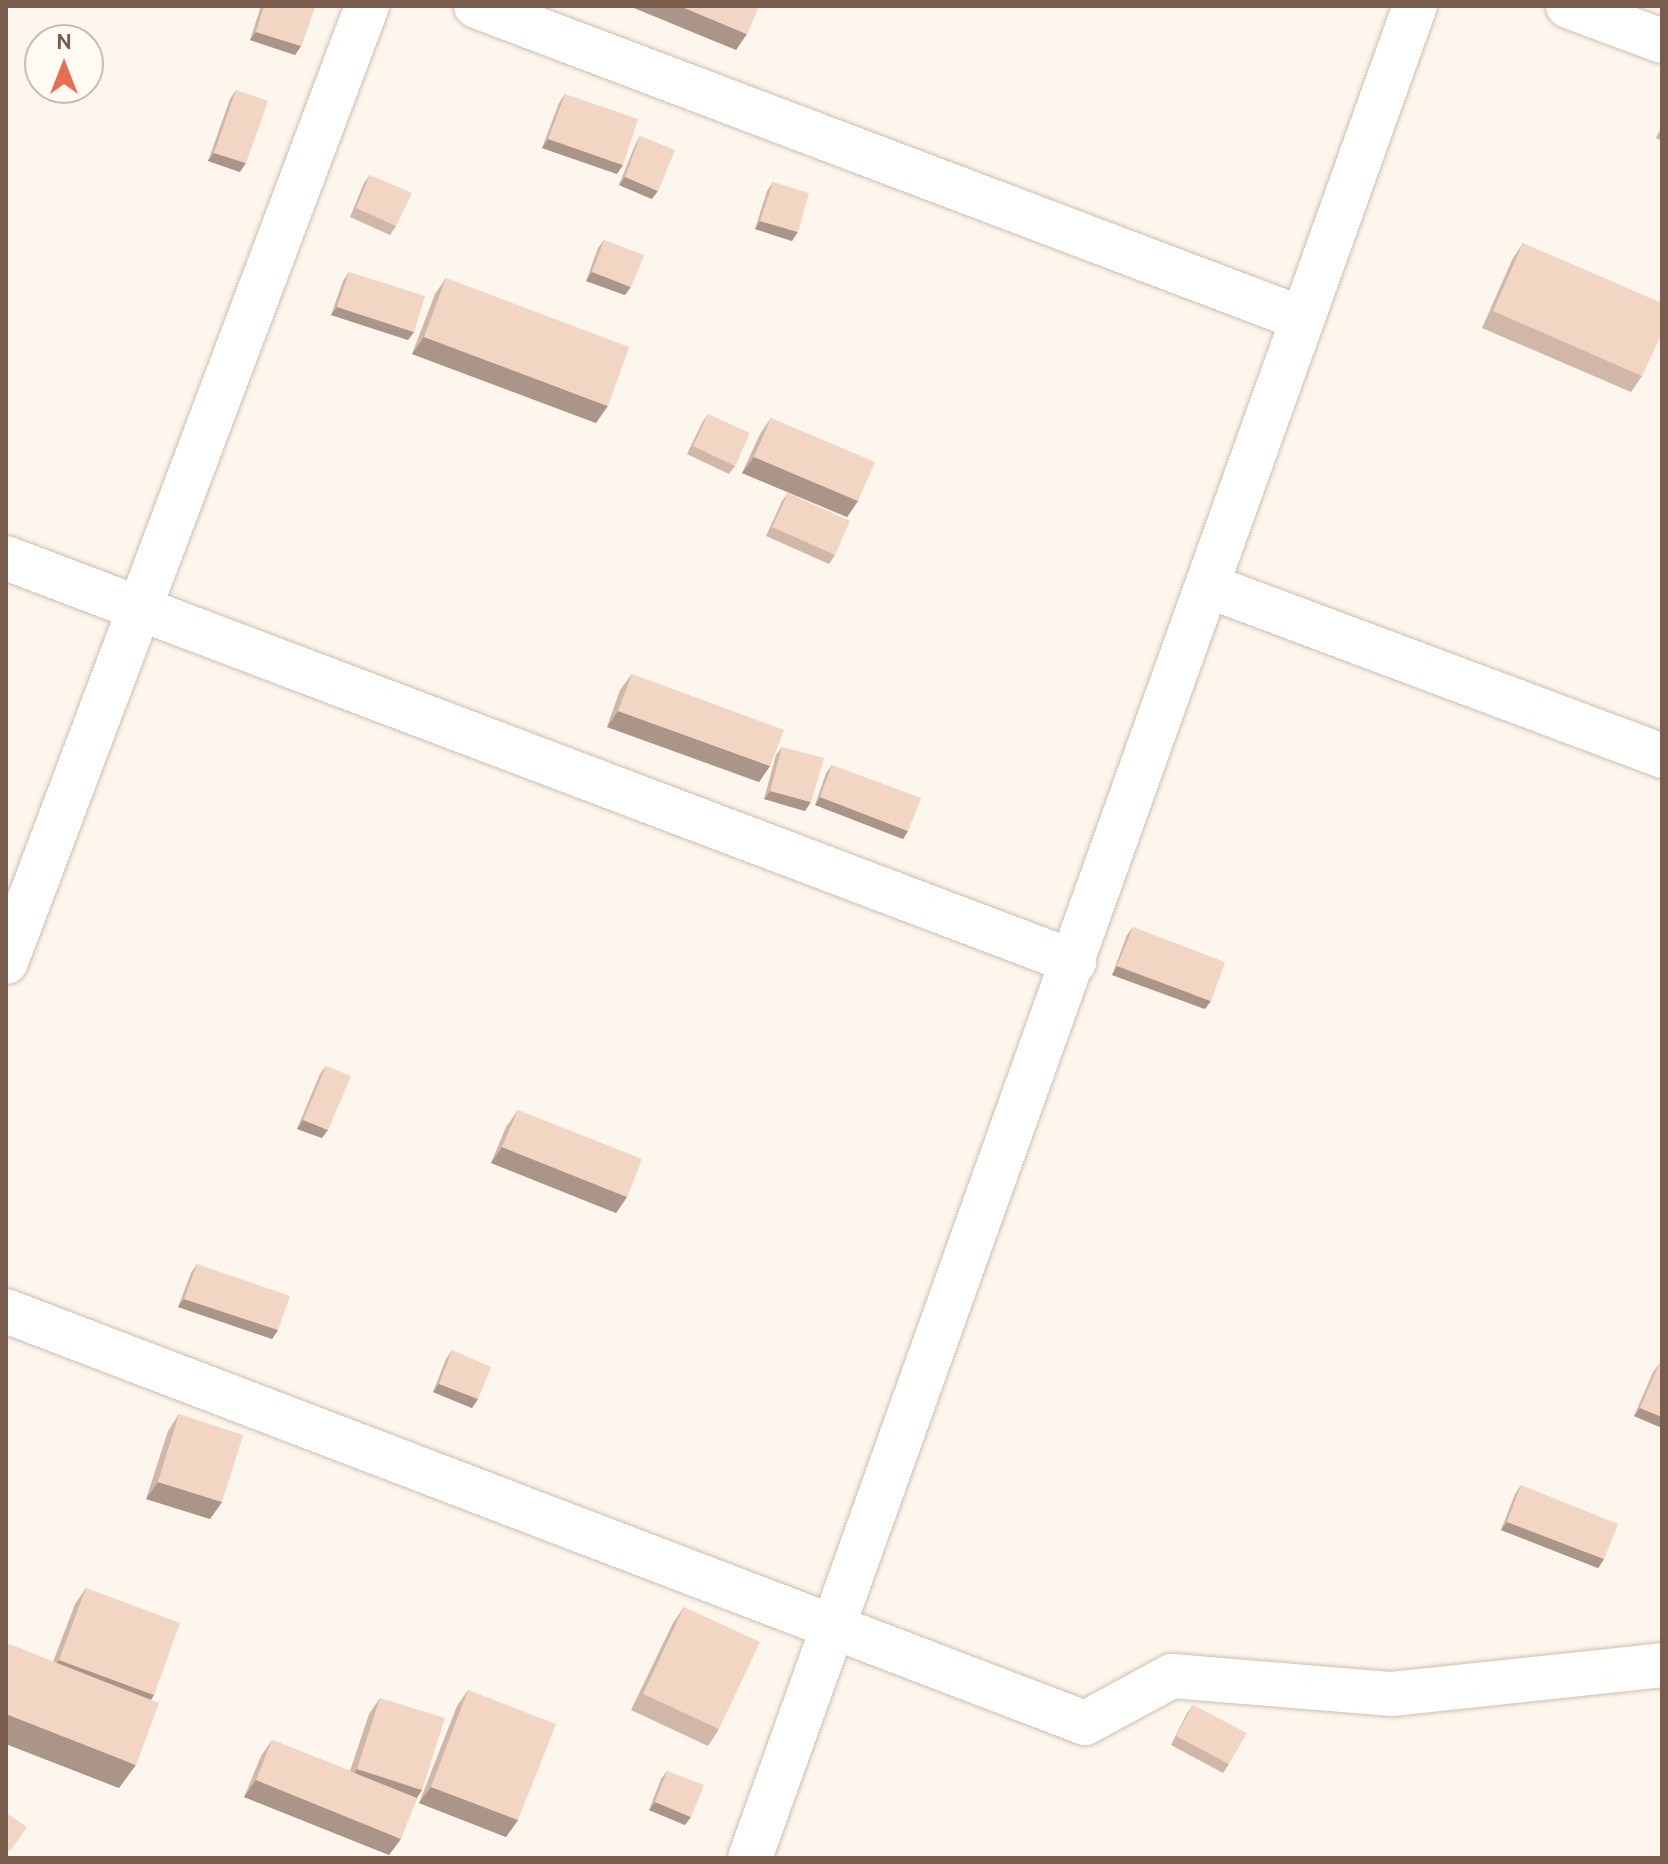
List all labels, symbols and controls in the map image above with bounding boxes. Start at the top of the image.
north arrow [24,24,104,104]
text: N [56,28,72,55]

